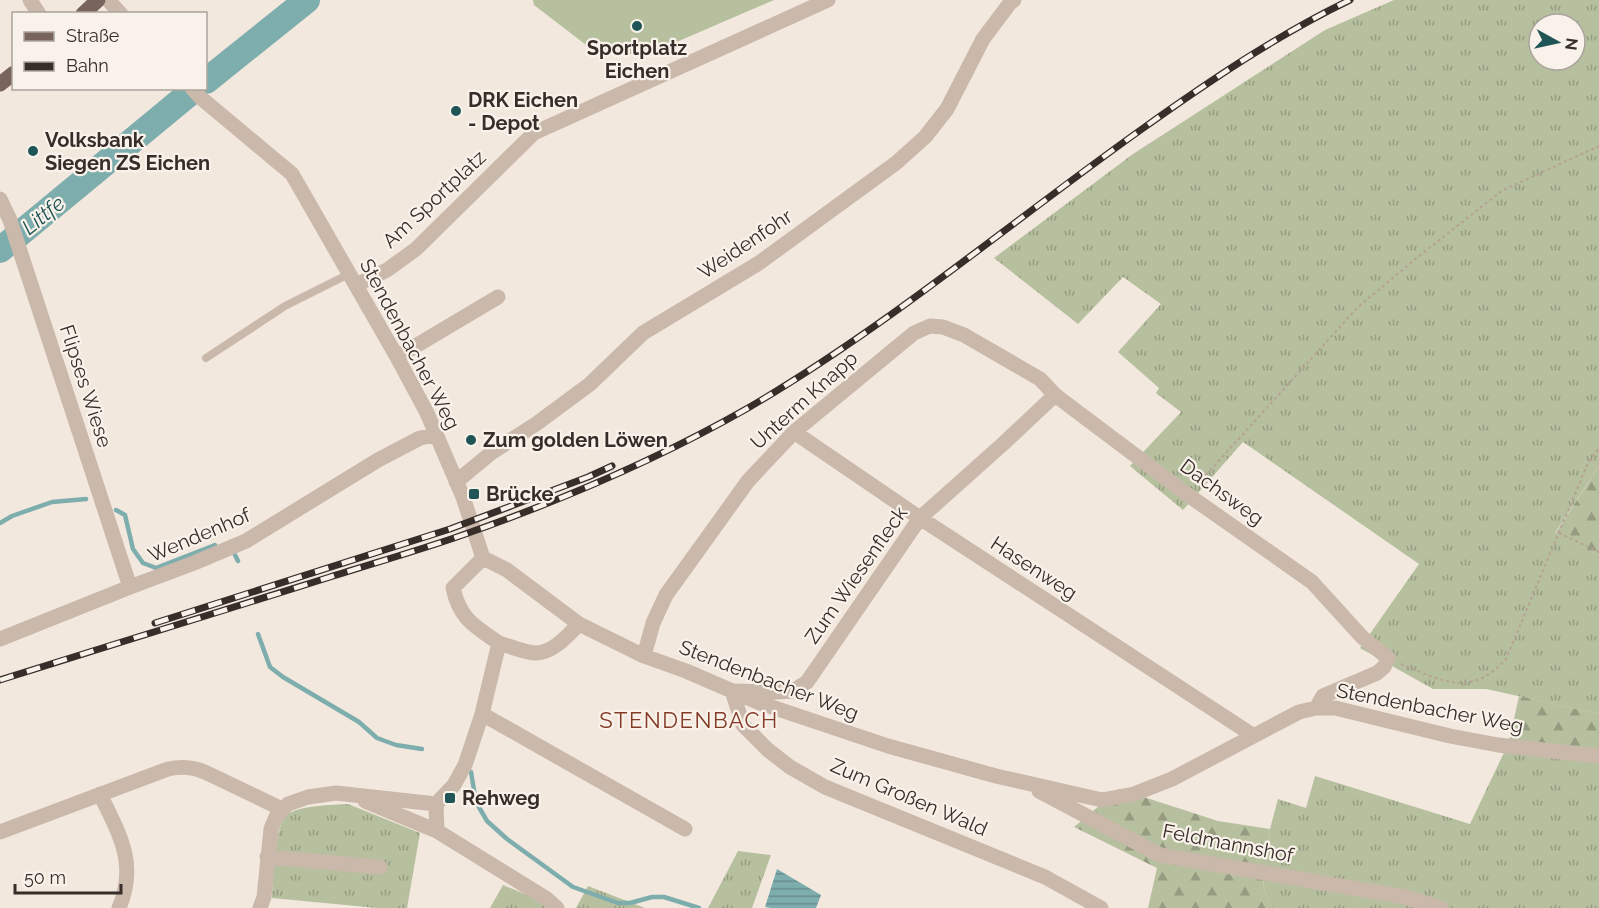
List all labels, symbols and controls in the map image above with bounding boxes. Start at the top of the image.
legend [12,12,207,90]
north arrow [1527,12,1587,72]
marker: Sportplatz Eichen [630,19,644,33]
text: Straße [66,25,120,46]
place label: Sportplatz Eichen [587,36,687,83]
text: N [1561,37,1582,51]
text: Bahn [66,55,109,76]
place label: DRK Eichen - Depot [468,88,578,135]
marker: DRK Eichen - Depot [449,104,463,118]
place label: Volksbank Siegen ZS Eichen [45,128,210,175]
marker: Volksbank Siegen ZS Eichen [26,144,40,158]
street label: Am Sportplatz [377,145,491,253]
water label: Littfe [17,190,69,240]
street label: Weidenfohr [693,204,797,284]
street label: Stendenbacher Weg [355,254,465,434]
street label: Flipses Wiese [55,322,117,451]
street label: Unterm Knapp [746,346,862,454]
place label: Zum golden Löwen [483,428,668,452]
marker: Zum golden Löwen [464,433,478,447]
street label: Dachsweg [1176,454,1268,530]
place label: Brücke [486,482,554,506]
marker: Brücke [467,487,481,501]
street label: Zum Wiesenfleck [800,501,913,648]
street label: Wendenhof [144,502,255,567]
street label: Hasenweg [986,531,1082,605]
street label: Stendenbacher Weg [676,635,862,725]
street label: Stendenbacher Weg [1334,678,1526,738]
district label: STENDENBACH [599,707,779,733]
street label: Zum Großen Wald [827,753,991,841]
place label: Rehweg [462,786,540,810]
marker: Rehweg [443,791,457,805]
street label: Feldmannshof [1160,819,1297,868]
scale bar [15,857,122,895]
text: 50 m [24,867,66,888]

